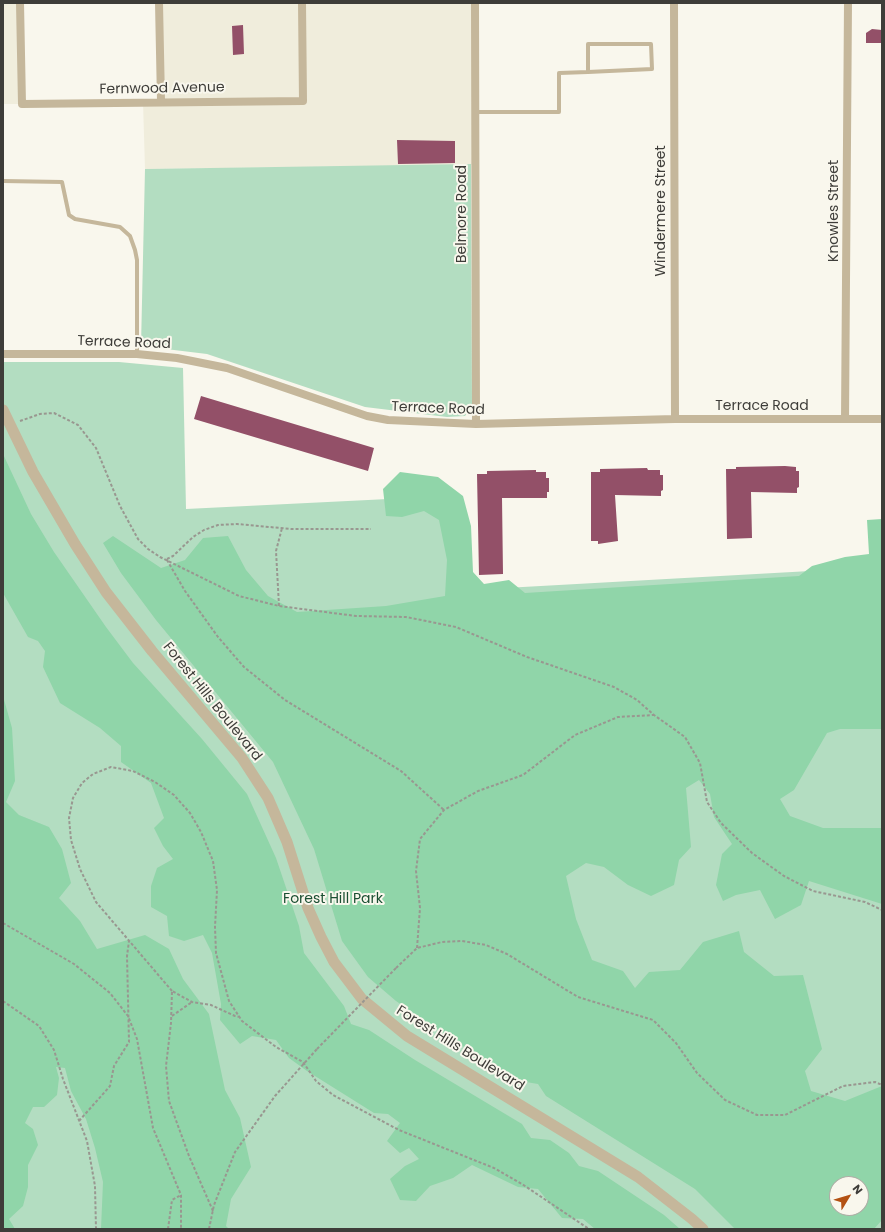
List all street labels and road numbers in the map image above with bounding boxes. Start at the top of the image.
street label: Fernwood Avenue [99,80,225,98]
street label: Windermere Street [653,145,669,277]
street label: Knowles Street [826,160,842,262]
street label: Belmore Road [454,165,470,263]
street label: Terrace Road [77,333,171,353]
street label: Terrace Road [715,398,809,414]
street label: Terrace Road [391,399,485,419]
street label: Forest Hills Boulevard [159,639,265,765]
street label: Forest Hills Boulevard [393,1003,527,1095]

